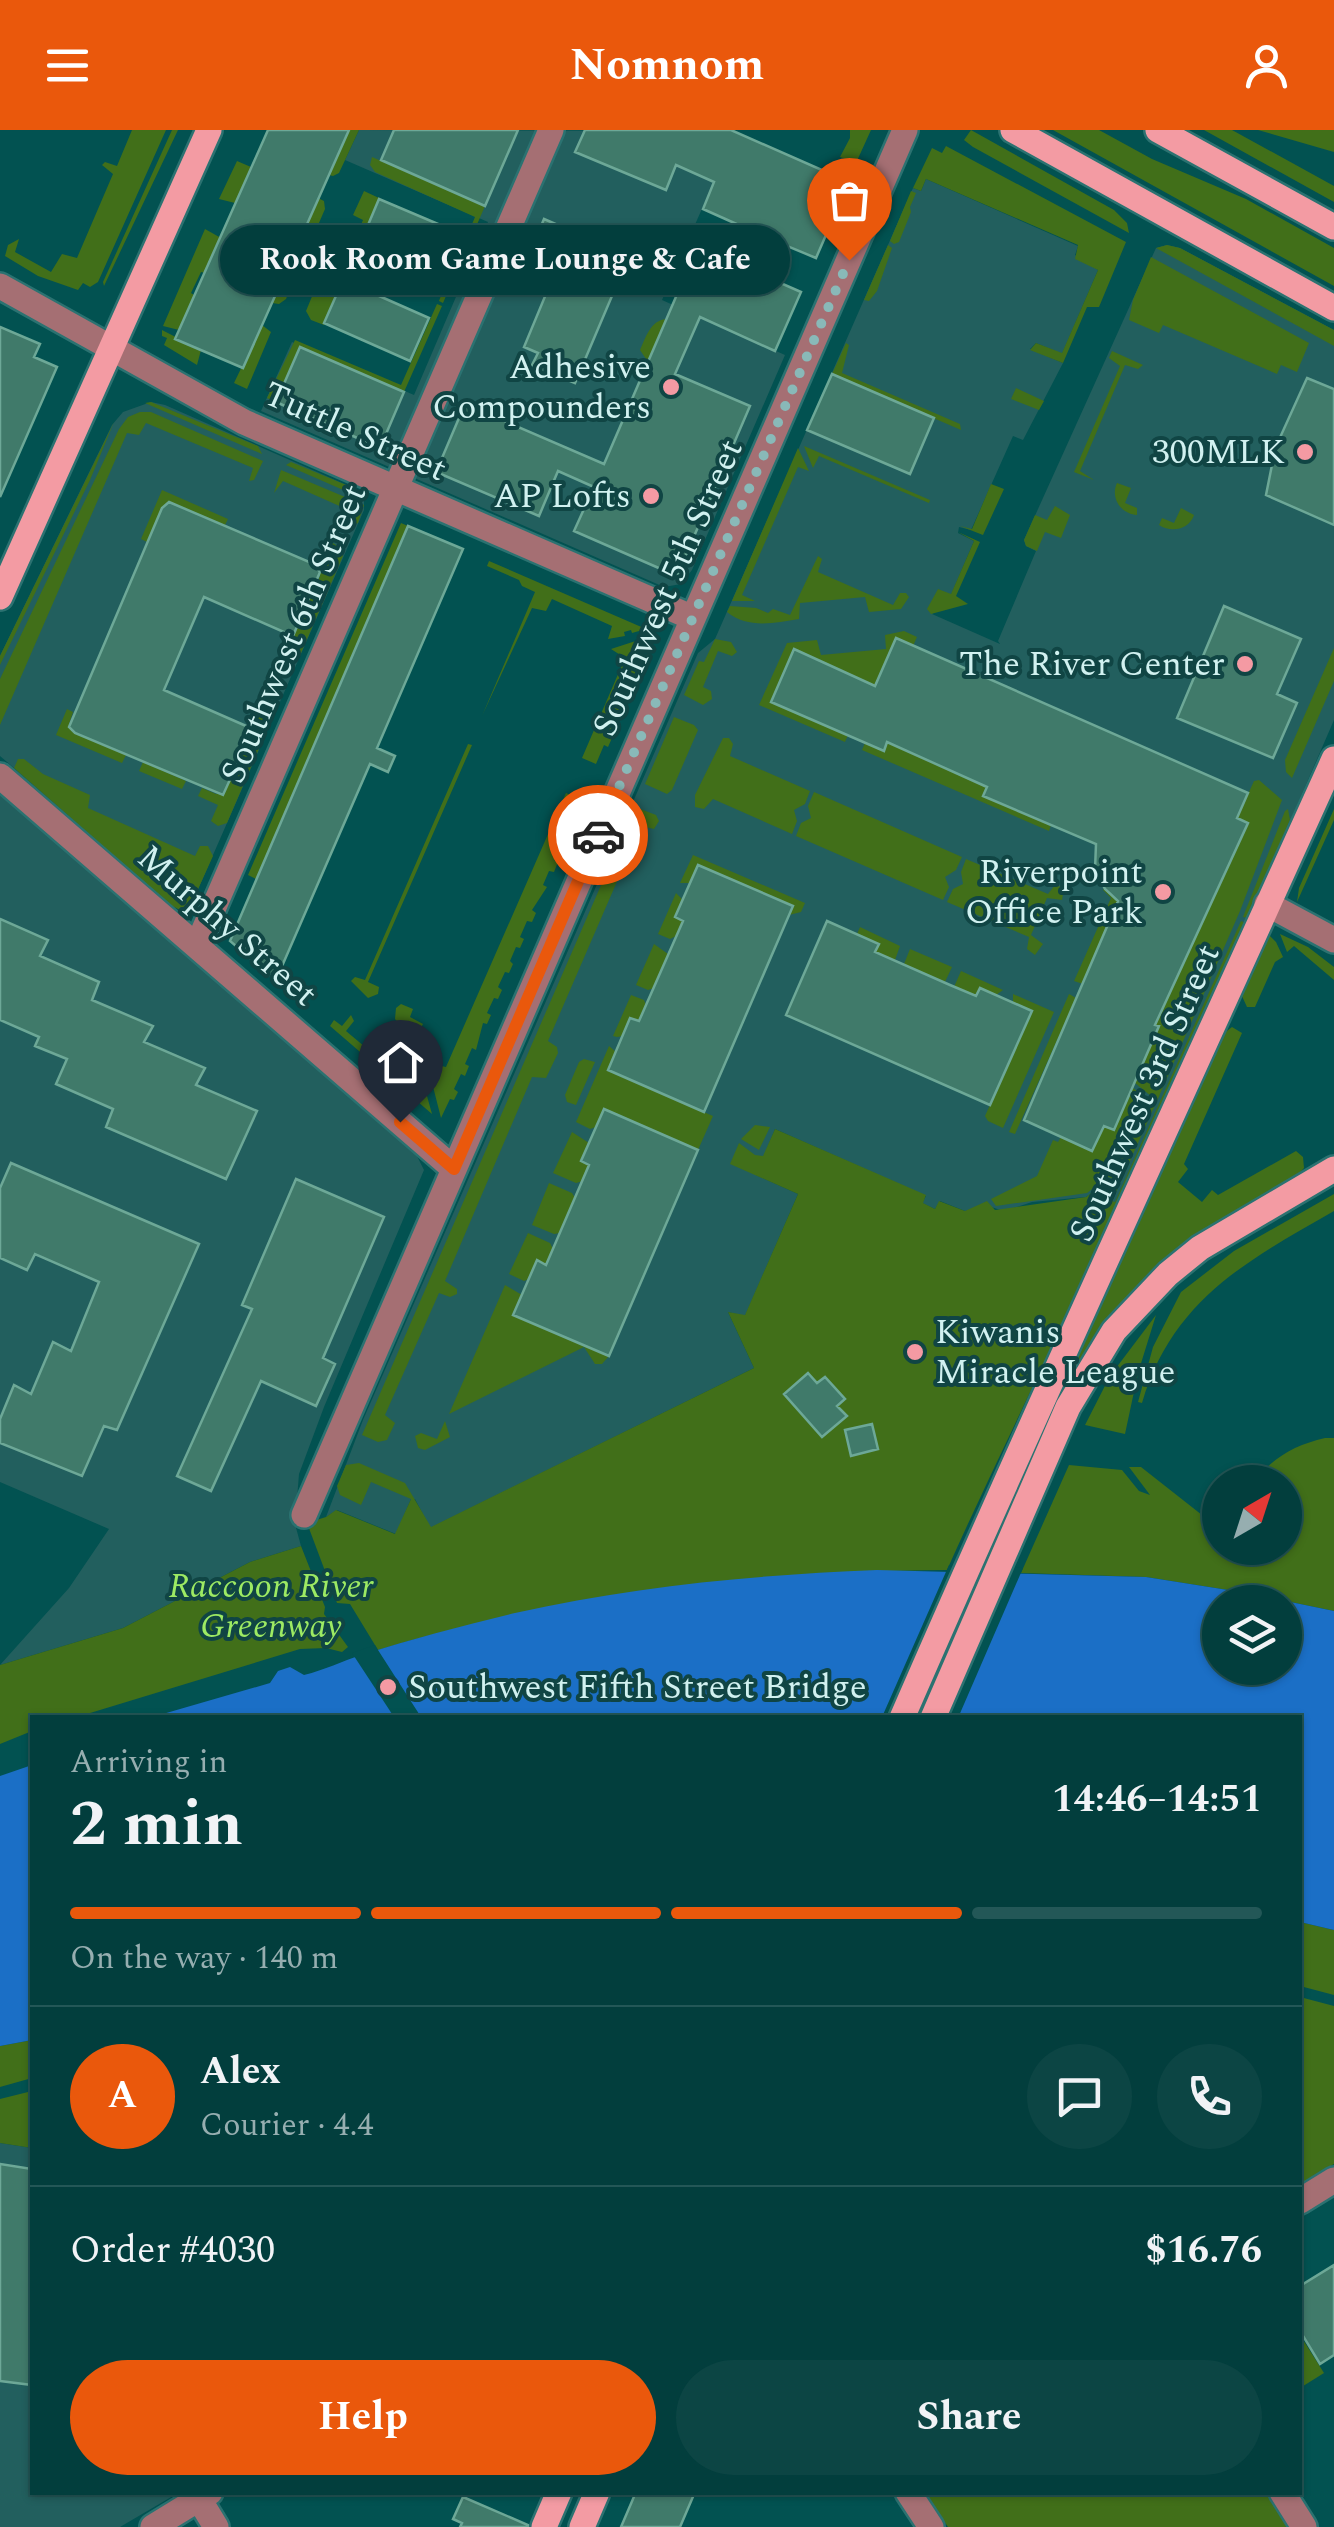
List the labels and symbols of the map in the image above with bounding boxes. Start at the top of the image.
pin [807,158,892,261]
callout: Rook Room Game Lounge & Cafe [219,225,789,295]
place label: Adhesive Compounders [432,341,651,434]
street label: Tuttle Street [255,368,455,496]
marker: Adhesive Compounders [660,376,682,398]
place label: 300MLK [1152,426,1285,479]
street label: Southwest 5th Street [579,431,757,745]
marker: 300MLK [1294,441,1316,463]
place label: AP Lofts [493,470,631,523]
street label: Southwest 6th Street [207,476,381,792]
marker: AP Lofts [640,485,662,507]
place label: The River Center [959,638,1225,691]
marker: The River Center [1234,653,1256,675]
courier [548,785,648,885]
street label: Murphy Street [125,832,329,1020]
place label: Riverpoint Office Park [965,846,1143,939]
marker: Riverpoint Office Park [1152,881,1174,903]
street label: Southwest 3rd Street [1056,936,1234,1250]
pin [358,1020,443,1123]
place label: Kiwanis Miracle League [935,1306,1176,1399]
marker: Kiwanis Miracle League [904,1341,926,1363]
north arrow [1202,1465,1302,1565]
park label: Raccoon River Greenway [168,1560,374,1653]
place label: Southwest Fifth Street Bridge [408,1661,867,1714]
marker: Southwest Fifth Street Bridge [377,1676,399,1698]

